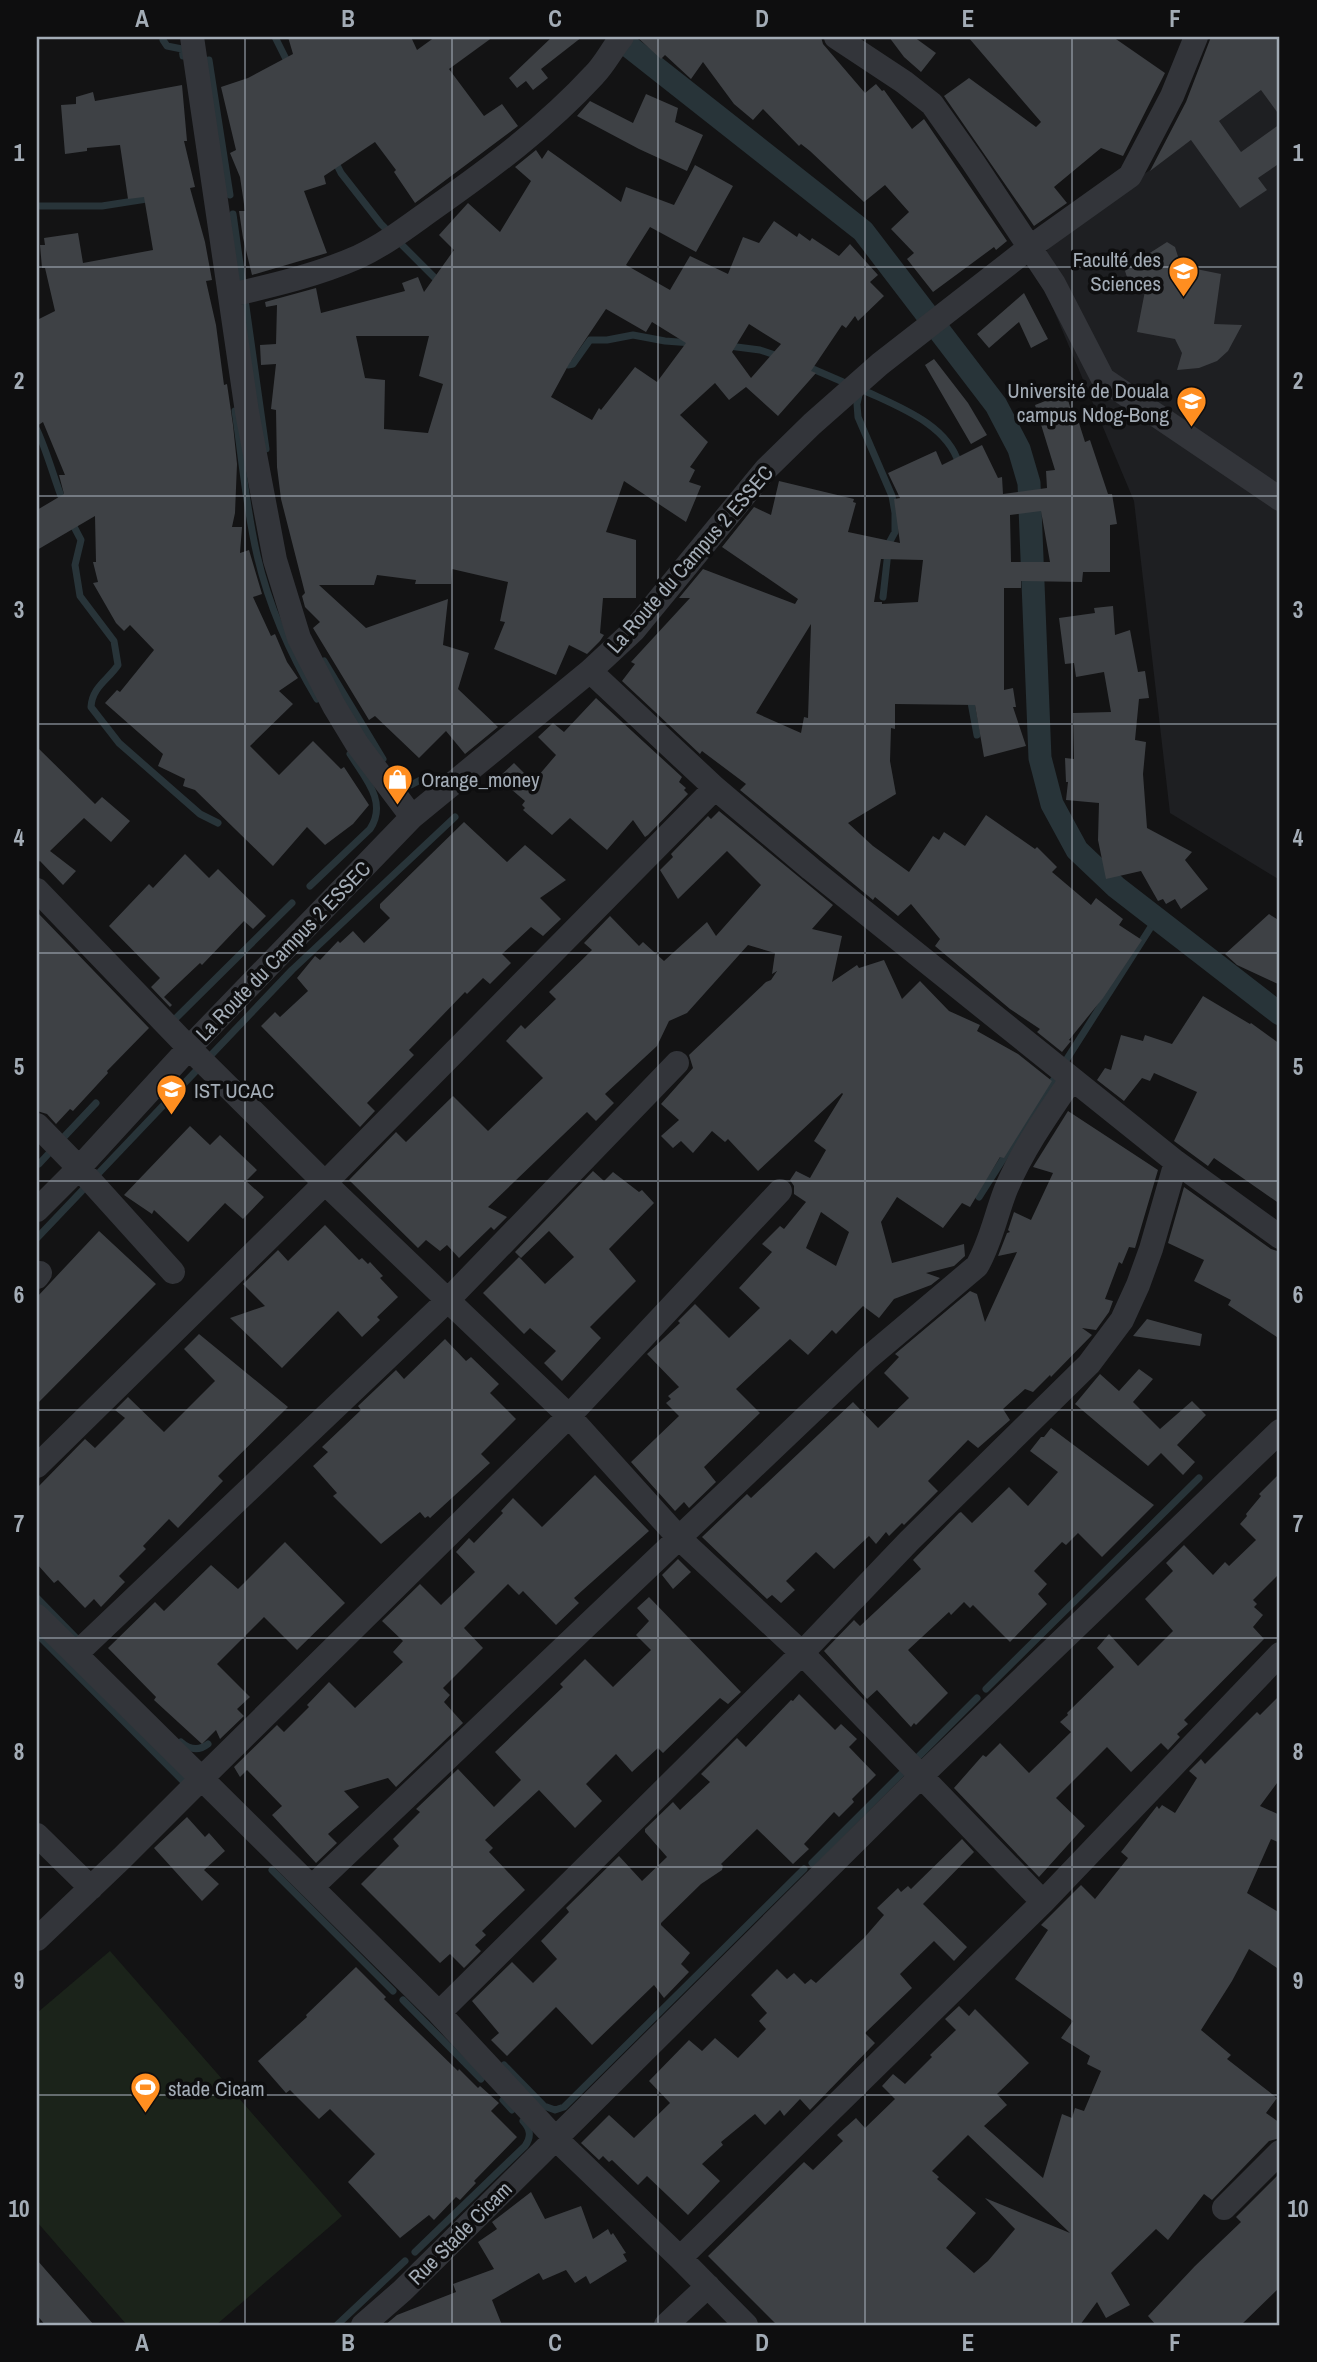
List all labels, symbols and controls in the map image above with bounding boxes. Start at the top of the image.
text: A [135,3,149,34]
text: B [341,3,355,34]
text: C [548,3,562,34]
text: D [755,3,769,34]
text: E [962,3,974,34]
text: F [1169,3,1181,34]
text: 1 [14,137,25,168]
text: 1 [1293,137,1304,168]
place label: Faculté des Sciences [1073,245,1161,298]
school or university icon: Faculté des Sciences [1167,254,1201,298]
text: 2 [14,365,24,396]
text: 2 [1293,365,1303,396]
place label: Université de Douala campus Ndog-Bong [1007,376,1169,429]
school or university icon: Université de Douala campus Ndog-Bong [1175,385,1209,429]
street label: La Route du Campus 2 ESSEC [600,459,780,659]
text: 3 [14,594,24,625]
text: 3 [1293,594,1303,625]
shop icon: Orange_money [381,762,415,806]
place label: Orange_money [421,765,540,794]
text: 4 [14,822,25,853]
text: 4 [1293,822,1304,853]
street label: La Route du Campus 2 ESSEC [189,855,377,1047]
text: 5 [14,1051,24,1082]
text: 5 [1293,1051,1303,1082]
school or university icon: IST UCAC [154,1073,188,1117]
place label: IST UCAC [194,1076,274,1105]
text: 6 [14,1279,24,1310]
text: 6 [1293,1279,1303,1310]
text: 7 [14,1508,24,1539]
text: 7 [1293,1508,1303,1539]
text: 8 [14,1736,24,1767]
text: 8 [1293,1736,1303,1767]
text: 9 [14,1965,24,1996]
text: 9 [1293,1965,1303,1996]
sports icon: stade Cicam [128,2071,162,2115]
place label: stade Cicam [168,2074,265,2103]
street label: Rue Stade Cicam [402,2175,518,2291]
text: 10 [9,2193,29,2224]
text: 10 [1288,2193,1308,2224]
text: A [135,2327,149,2358]
text: B [341,2327,355,2358]
text: C [548,2327,562,2358]
text: D [755,2327,769,2358]
text: E [962,2327,974,2358]
text: F [1169,2327,1181,2358]

